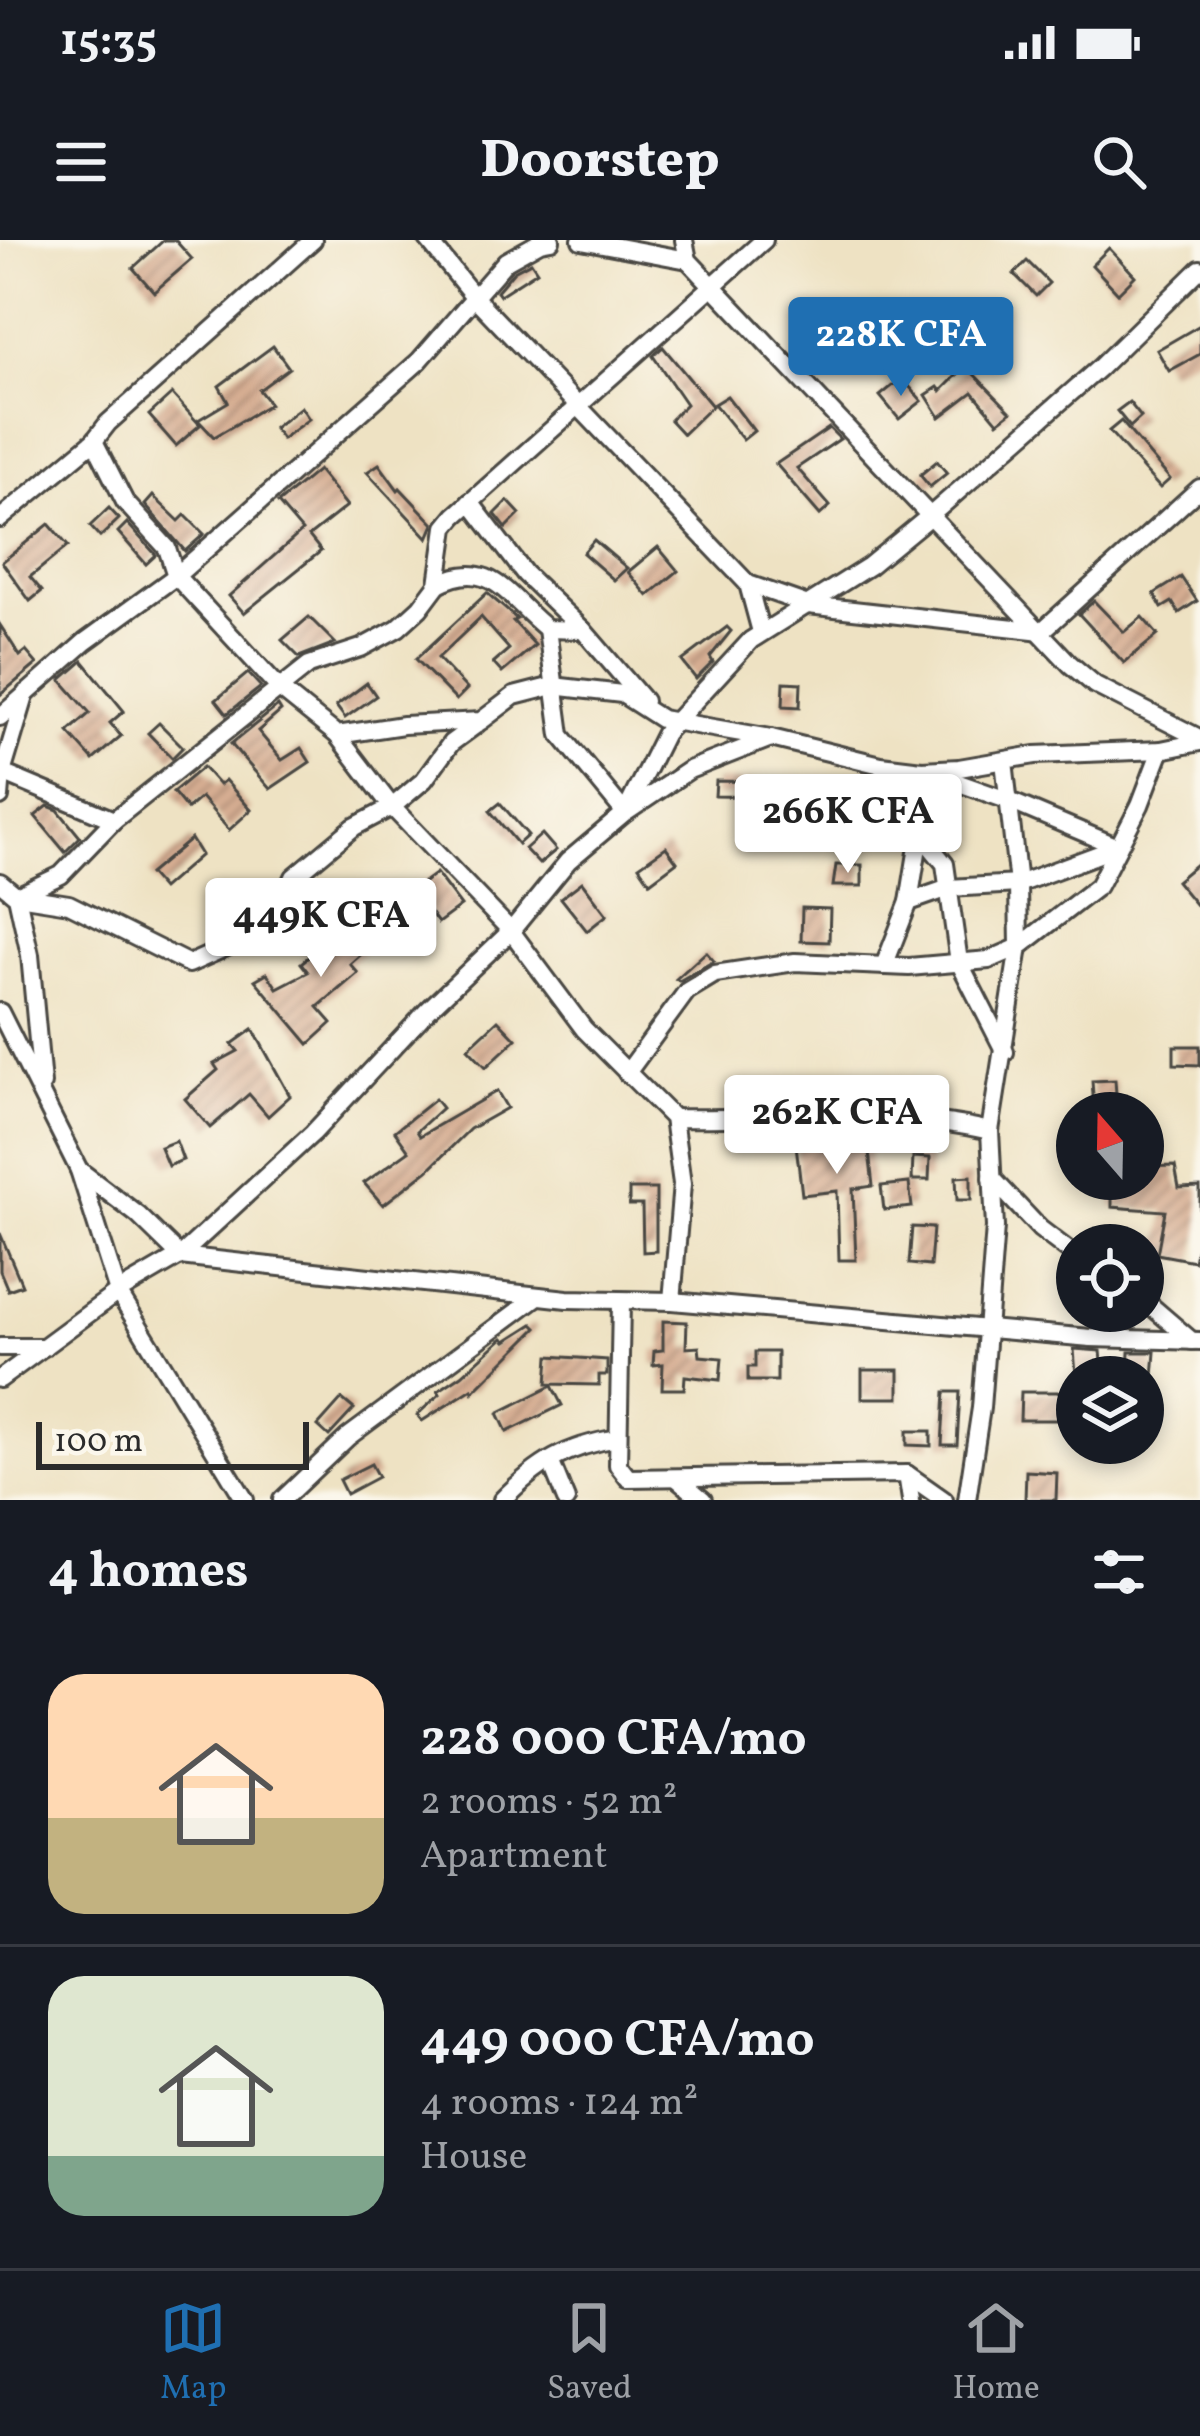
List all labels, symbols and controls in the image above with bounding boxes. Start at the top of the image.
text: 15:35 [60,11,157,74]
text: Doorstep [480,125,720,200]
icon: menu [48,129,114,195]
icon: search [1086,129,1152,195]
pin: 228K CFA [777,297,1025,399]
text: 228K CFA [815,309,987,363]
pin: 266K CFA [724,774,972,876]
text: 266K CFA [762,786,934,840]
pin: 449K CFA [197,878,445,980]
text: 449K CFA [232,890,410,944]
pin: 262K CFA [713,1075,961,1177]
text: 262K CFA [751,1087,923,1141]
north arrow [1056,1092,1164,1200]
map controls [1056,1092,1164,1464]
button: locate [1056,1224,1164,1332]
button: layers [1056,1356,1164,1464]
scale bar [36,1416,309,1469]
text: 100 m [54,1420,143,1466]
text: 4 homes [48,1537,249,1608]
icon: filters [1086,1539,1152,1605]
text: 228 000 CFA/mo [420,1705,807,1776]
icon: home [144,1722,288,1866]
text: 2 rooms · 52 m² [420,1776,677,1830]
text: Apartment [420,1830,608,1884]
text: 449 000 CFA/mo [420,2006,815,2077]
icon: home [144,2024,288,2168]
text: 4 rooms · 124 m² [420,2077,698,2131]
text: House [420,2131,527,2185]
tab: Map [160,2295,226,2413]
tab: Saved [547,2295,632,2413]
tab: Home [952,2295,1040,2413]

